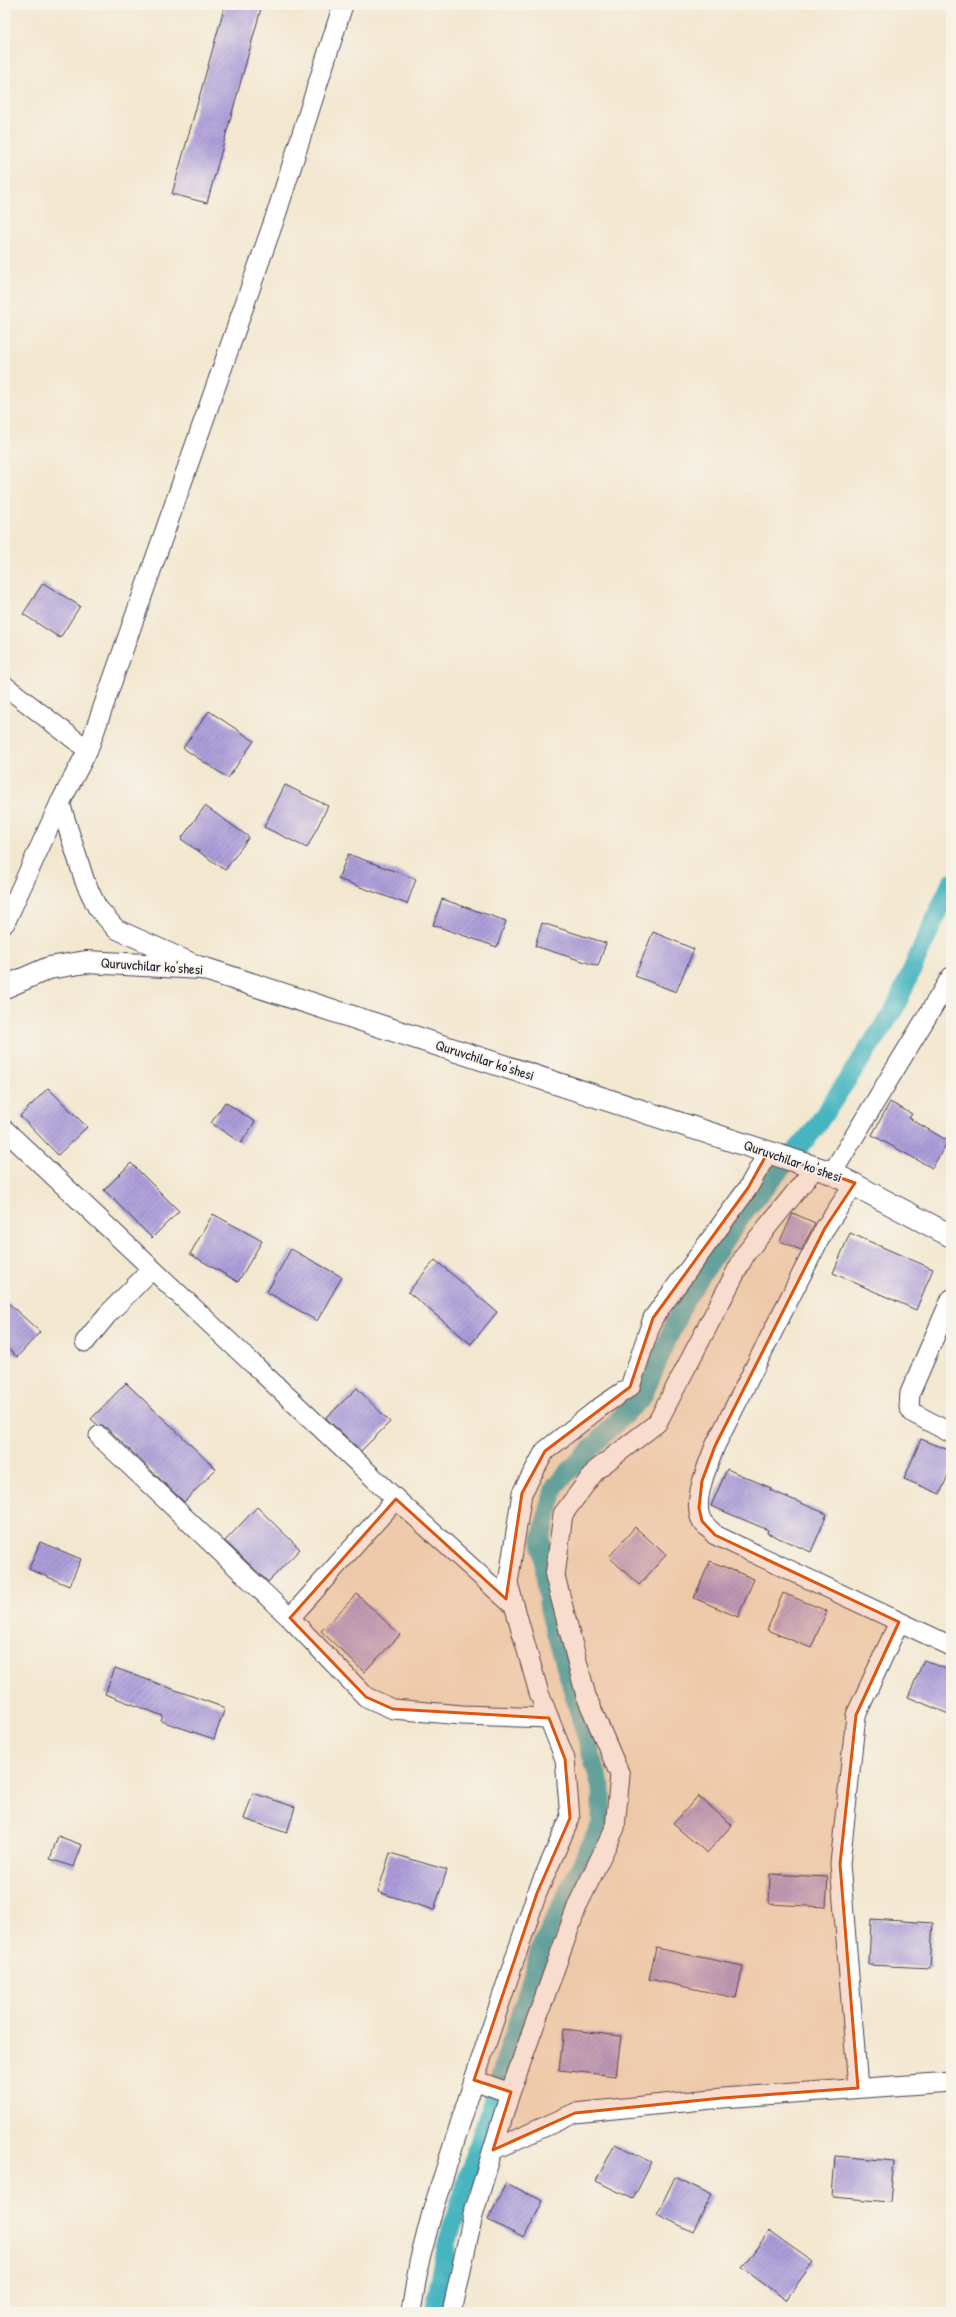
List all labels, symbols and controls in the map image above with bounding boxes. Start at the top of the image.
street label: Quruvchilar ko'shesi [100,952,204,979]
street label: Quruvchilar ko'shesi [433,1035,537,1084]
street label: Quruvchilar ko'shesi [741,1135,845,1186]

